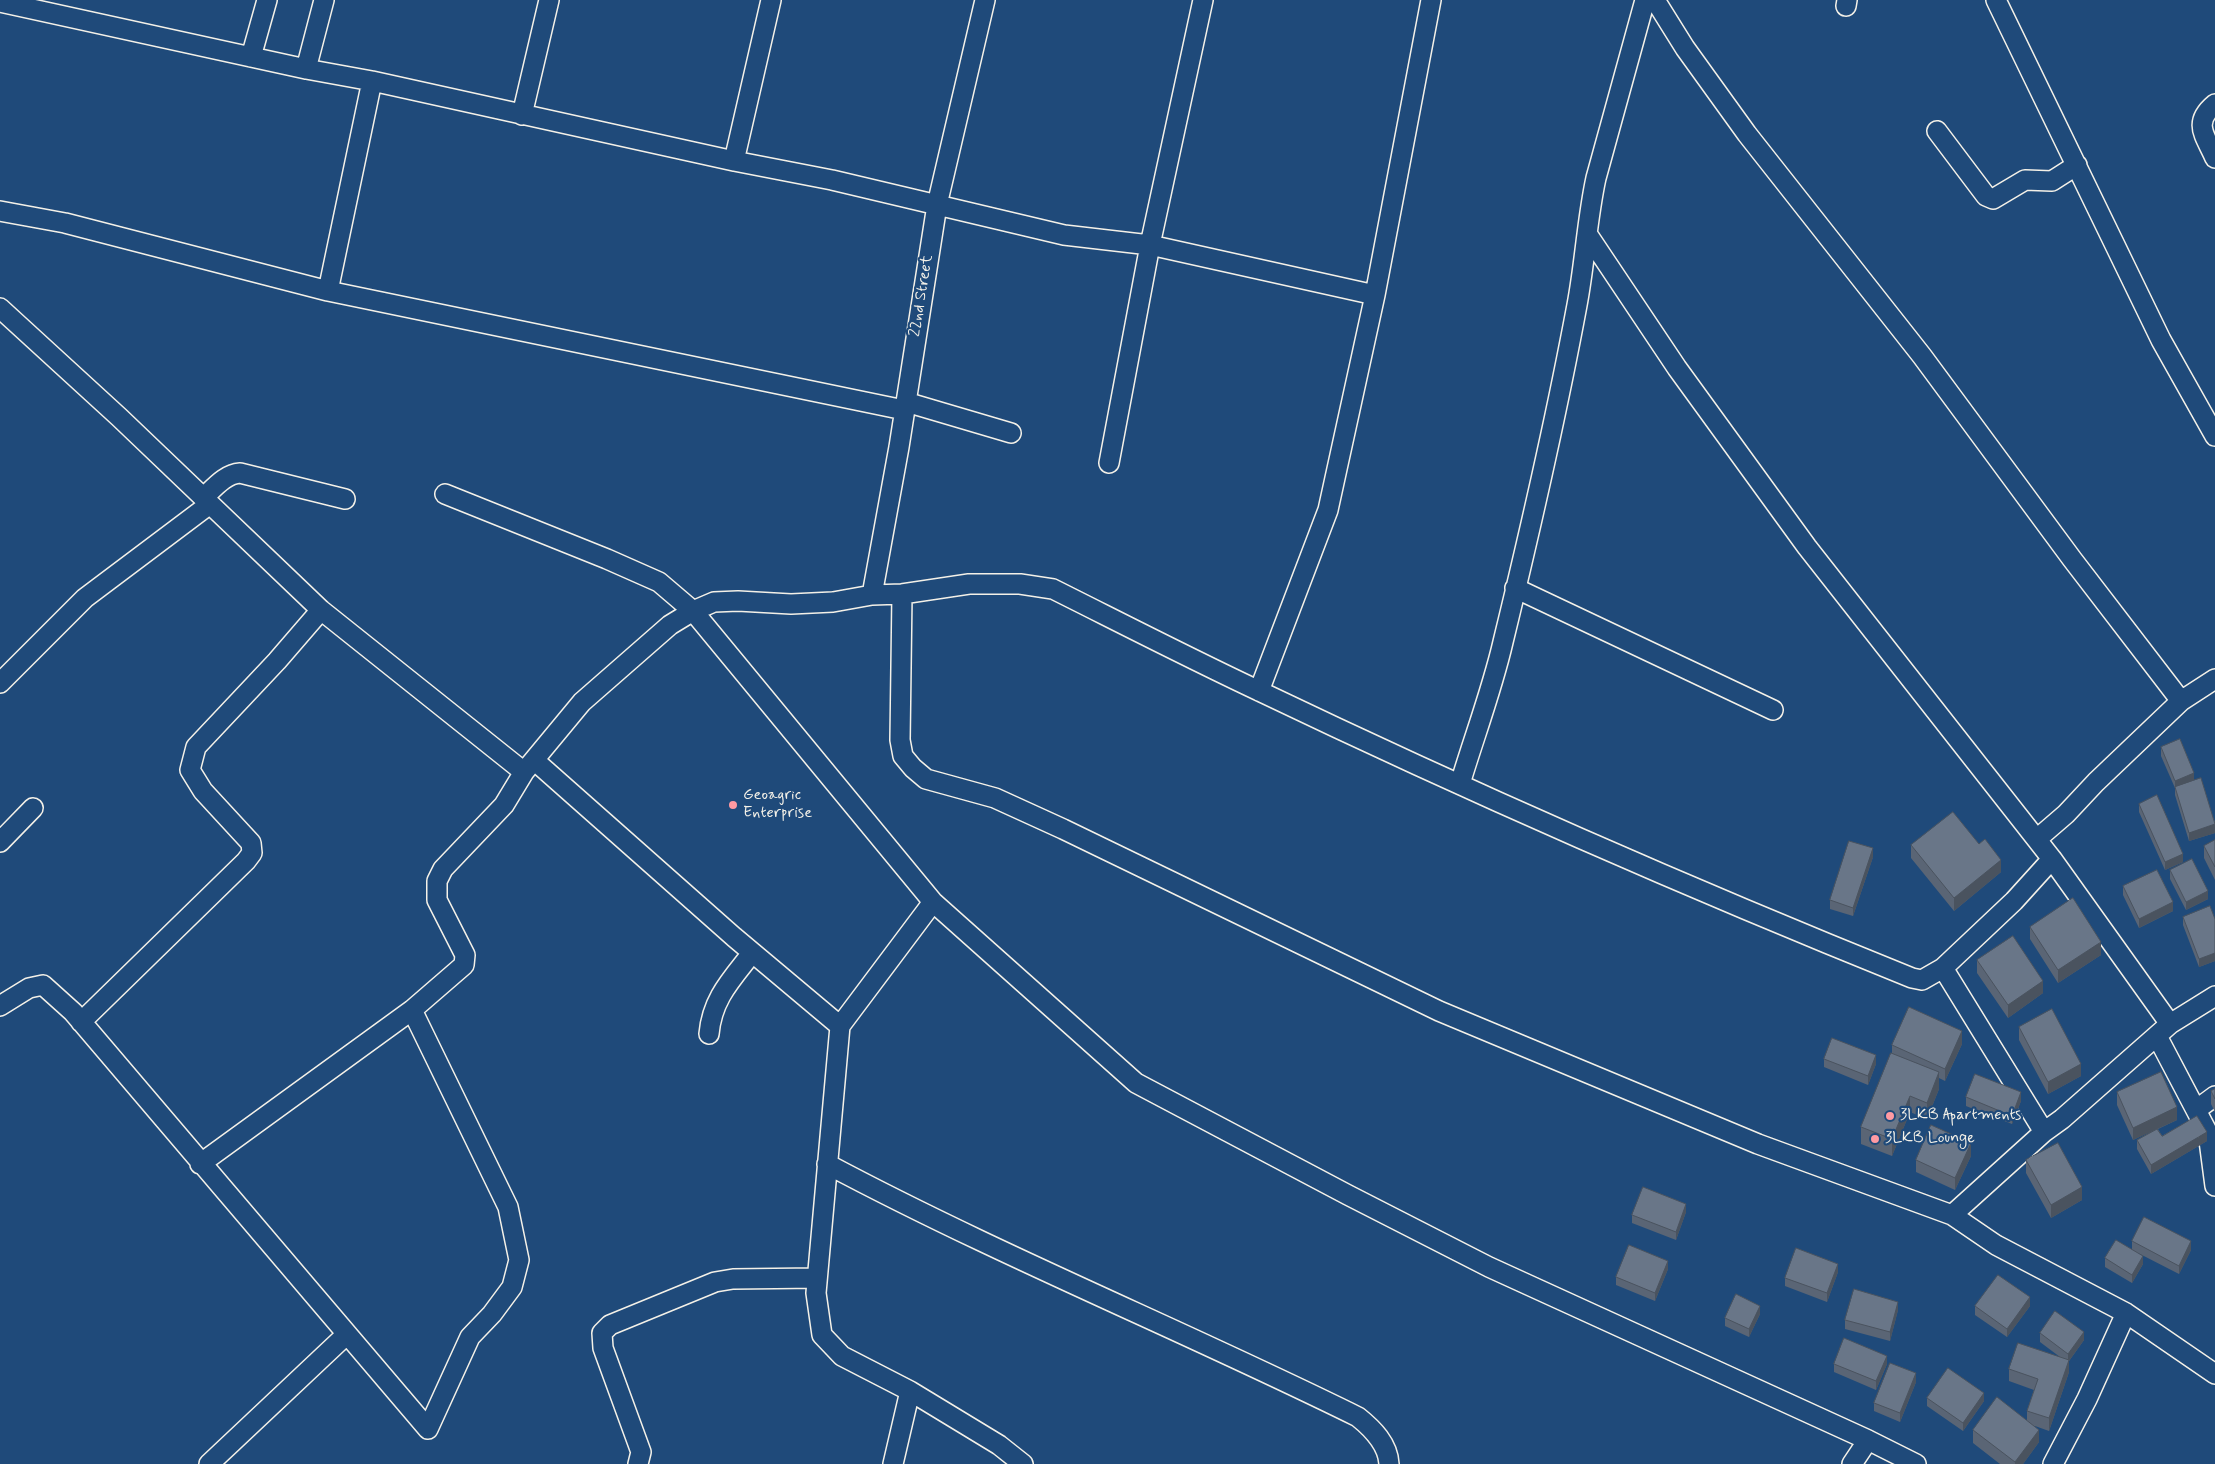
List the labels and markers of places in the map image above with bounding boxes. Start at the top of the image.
place label: Geoagric Enterprise [743,786,812,824]
marker: Geoagric Enterprise [727,799,739,811]
place label: 3LKB Apartments [1900,1106,2021,1126]
marker: 3LKB Apartments [1884,1110,1896,1122]
place label: 3LKB Lounge [1885,1129,1975,1149]
marker: 3LKB Lounge [1869,1133,1881,1145]

